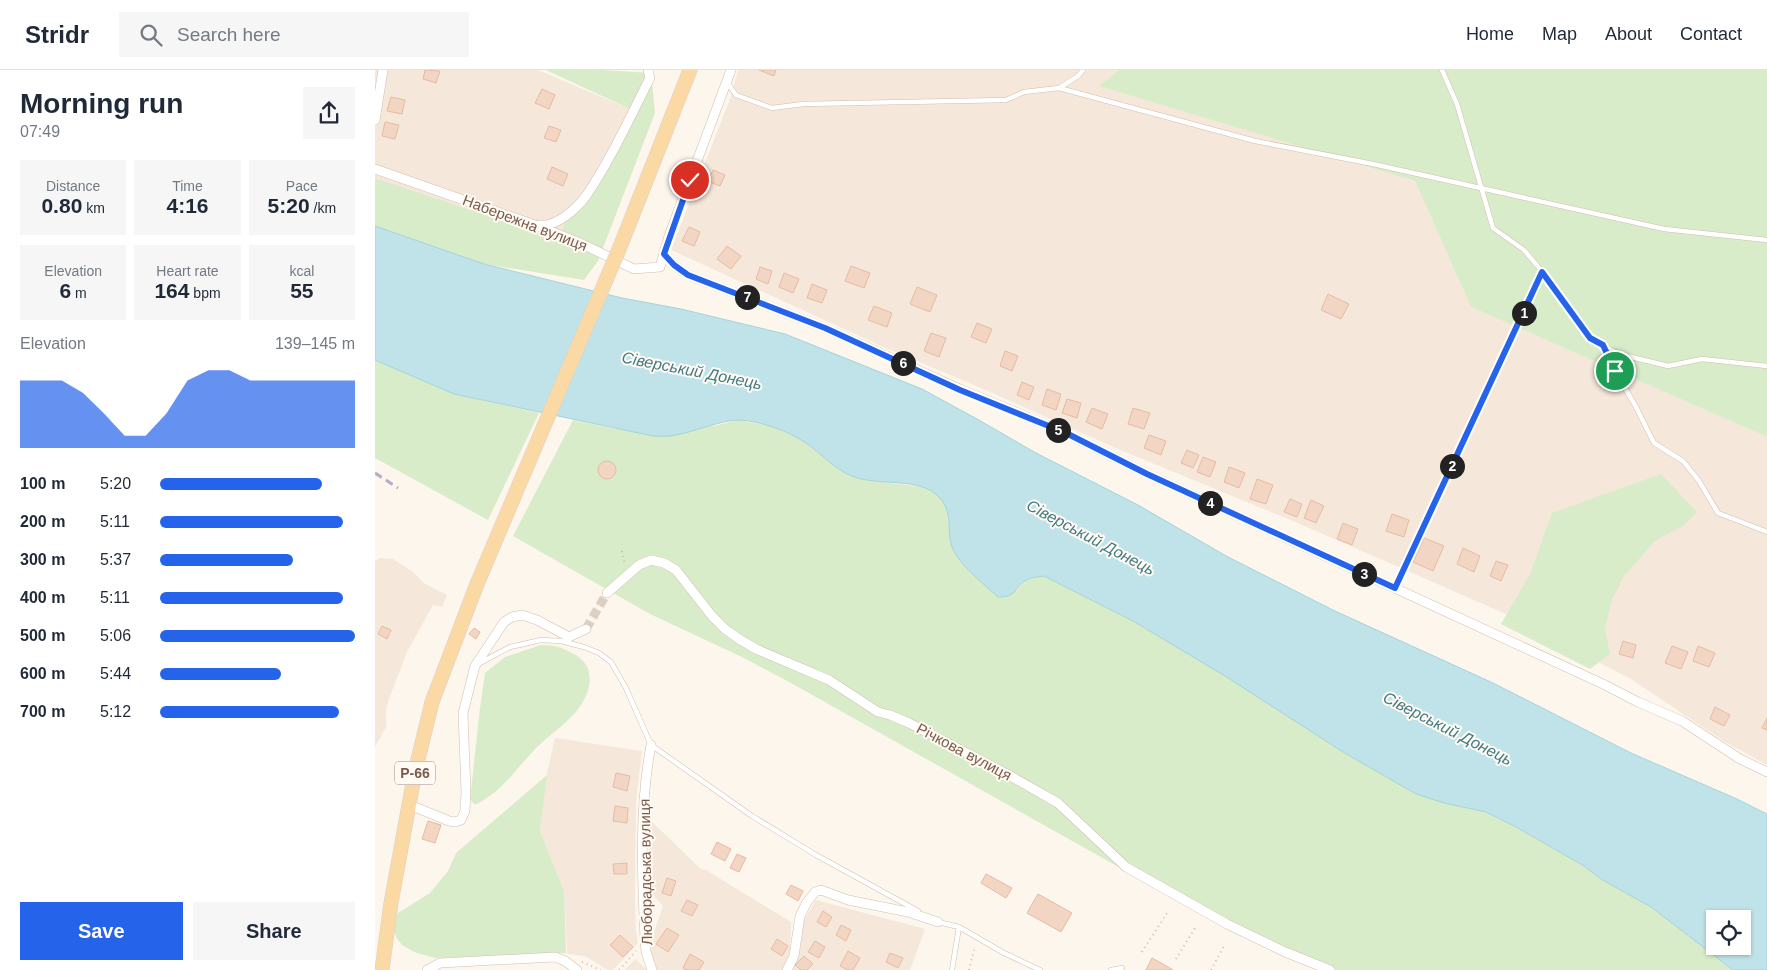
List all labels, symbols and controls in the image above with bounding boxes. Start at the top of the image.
search box [119,12,469,57]
text: Stridr [25,21,89,48]
icon: search [137,21,165,49]
text: Search here [177,24,281,45]
text: Home [1466,24,1514,44]
text: Map [1542,24,1577,44]
text: About [1605,24,1652,44]
text: Contact [1680,24,1742,44]
button: share [303,87,355,139]
text: Morning run [20,88,183,119]
text: 07:49 [20,123,60,140]
pin [669,159,711,201]
icon: check [676,166,704,194]
text: Distance [46,178,100,194]
text: Time [172,178,203,194]
text: Pace [286,178,318,194]
street label: Набережна вулиця [461,191,590,254]
text: 0.80 [41,194,82,217]
text: 4:16 [166,194,209,217]
text: 5:20 [268,194,310,217]
text: km [82,200,105,216]
text: /km [310,200,336,216]
text: Elevation [44,263,102,279]
text: Heart rate [156,263,219,279]
text: kcal [289,263,314,279]
text: 6 [60,279,71,302]
text: 164 [154,279,189,302]
text: 55 [290,279,314,302]
pin: 7 [735,284,759,310]
text: m [71,285,87,301]
text: bpm [189,285,221,301]
text: 7 [744,289,751,305]
pin: 1 [1511,300,1537,326]
text: 1 [1521,305,1528,321]
text: Elevation [20,335,86,352]
text: 139–145 m [275,335,355,352]
water label: Сіверський Донець [620,349,763,392]
pin: 6 [891,350,915,376]
pin [1594,350,1636,392]
text: 6 [900,355,907,371]
icon: arrive [1601,357,1629,385]
pin: 5 [1045,418,1071,442]
text: 5 [1055,422,1062,438]
pin: 2 [1439,454,1465,478]
text: 2 [1449,458,1456,474]
text: 100 m [20,475,65,492]
text: 5:20 [100,475,131,492]
pin: 4 [1197,490,1223,516]
text: 4 [1207,495,1214,511]
water label: Сіверський Донець [1024,496,1158,578]
text: 200 m [20,513,65,530]
text: 5:11 [100,513,130,530]
text: 300 m [20,551,65,568]
text: 5:37 [100,551,131,568]
pin: 3 [1351,562,1377,586]
text: 3 [1361,566,1368,582]
text: 400 m [20,589,65,606]
text: 5:11 [100,589,130,606]
text: 500 m [20,627,65,644]
text: 5:06 [100,627,131,644]
text: 600 m [20,665,65,682]
text: 5:44 [100,665,131,682]
water label: Сіверський Донець [1380,689,1515,768]
text: 700 m [20,703,65,720]
text: 5:12 [100,703,131,720]
street label: Річкова вулиця [914,719,1015,784]
road number: Р-66 [395,761,435,784]
street label: Люборадська вулиця [636,798,655,946]
button: Save [20,902,183,960]
button: Share [193,902,355,960]
map controls [1706,910,1751,955]
button: locate [1706,910,1751,955]

